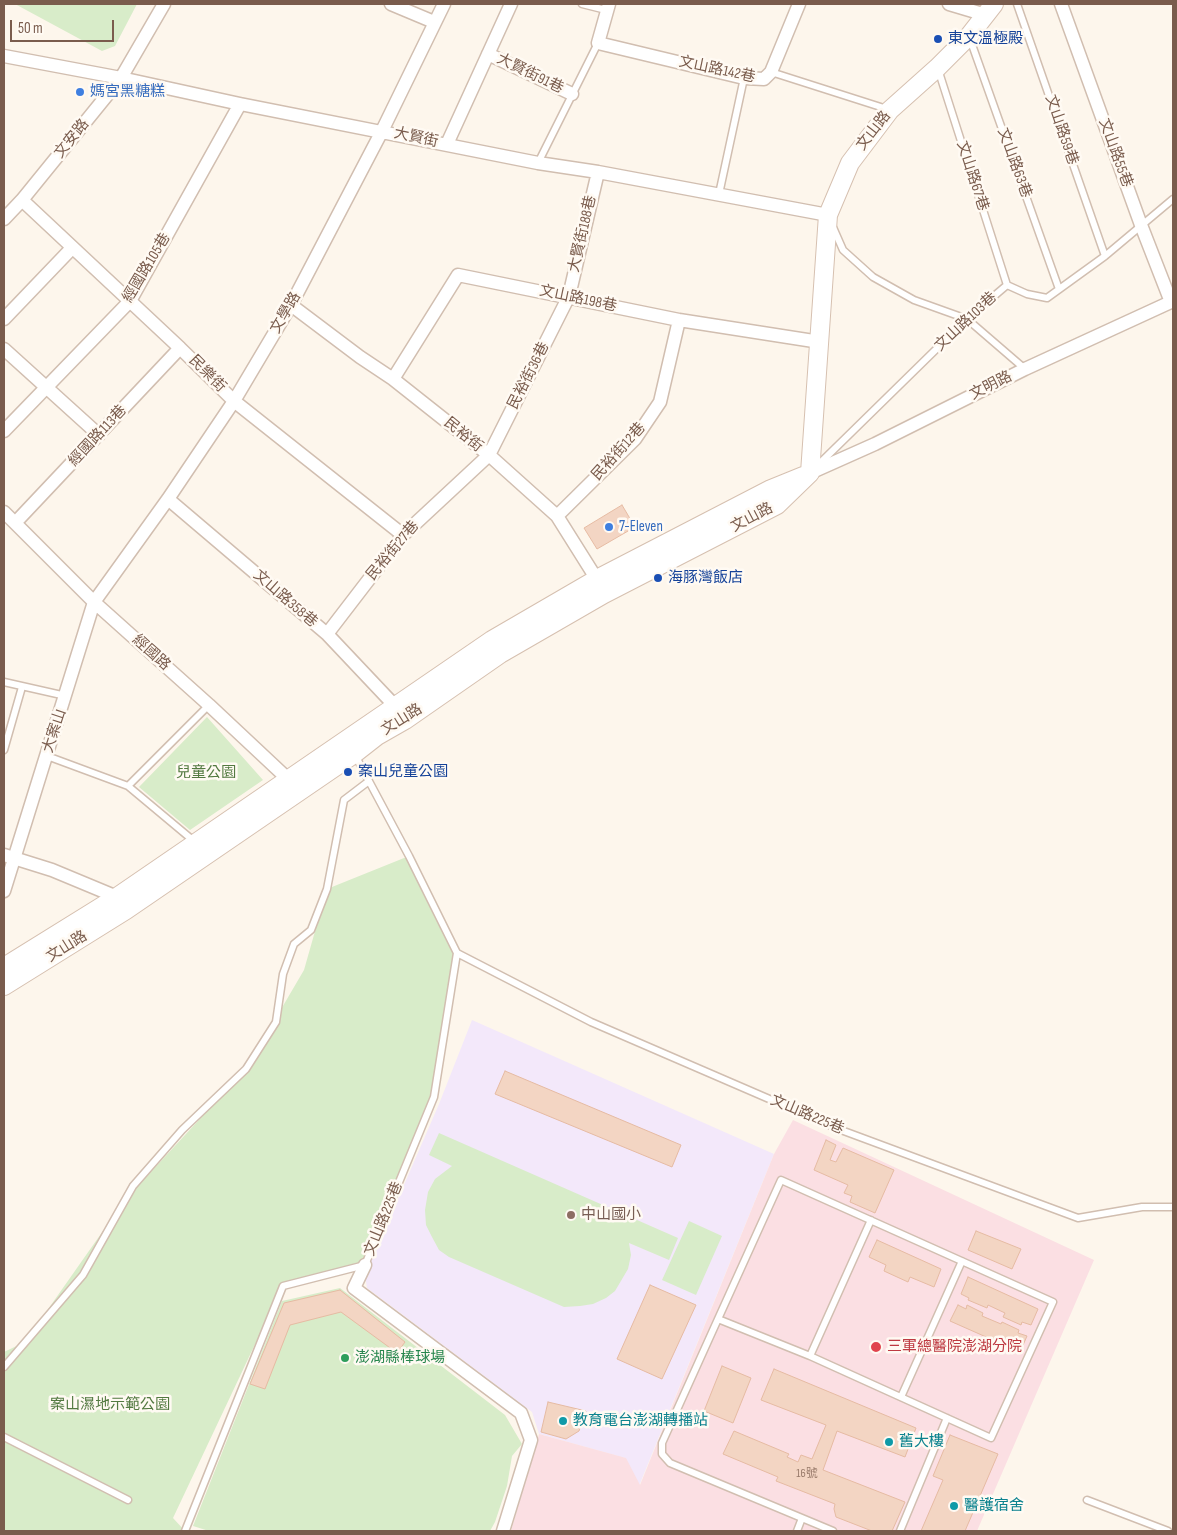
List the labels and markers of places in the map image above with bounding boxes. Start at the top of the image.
place label: 東文溫極殿 [948,30,1023,48]
marker: 東文溫極殿 [932,33,944,45]
place label: 媽宮黑糖糕 [90,83,165,101]
marker: 媽宮黑糖糕 [74,86,86,98]
place label: 7-Eleven [619,518,663,536]
marker: 7-Eleven [603,521,615,533]
place label: 海豚灣飯店 [668,569,743,587]
marker: 海豚灣飯店 [652,572,664,584]
place label: 案山兒童公園 [358,763,448,781]
marker: 案山兒童公園 [342,766,354,778]
place label: 中山國小 [581,1206,641,1224]
marker: 中山國小 [565,1209,577,1221]
place label: 三軍總醫院澎湖分院 [887,1338,1022,1356]
marker: 三軍總醫院澎湖分院 [869,1340,883,1354]
place label: 澎湖縣棒球場 [355,1349,445,1367]
marker: 澎湖縣棒球場 [339,1352,351,1364]
place label: 教育電台澎湖轉播站 [573,1412,708,1430]
marker: 教育電台澎湖轉播站 [557,1415,569,1427]
place label: 舊大樓 [899,1433,944,1451]
marker: 舊大樓 [883,1436,895,1448]
place label: 醫護宿舍 [964,1497,1024,1515]
marker: 醫護宿舍 [948,1500,960,1512]

